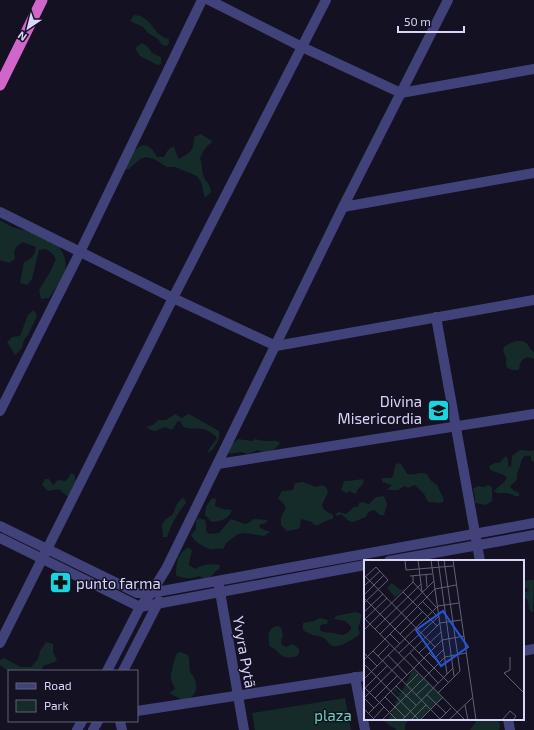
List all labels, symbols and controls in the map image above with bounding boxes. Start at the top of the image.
north arrow [8,8,48,48]
scale bar [398,8,464,34]
text: 50 m [404,14,431,28]
text: N [15,29,29,44]
place label: Divina Misericordia [338,392,422,427]
school or university icon: Divina Misericordia [425,397,451,423]
inset map [364,560,524,720]
pharmacy icon: punto farma [47,570,73,596]
place label: punto farma [76,574,161,592]
street label: Yvyra Pytã [230,615,260,689]
legend [8,670,138,722]
text: Road [44,678,72,692]
text: Park [44,698,69,712]
park label: plaza [314,706,352,724]

